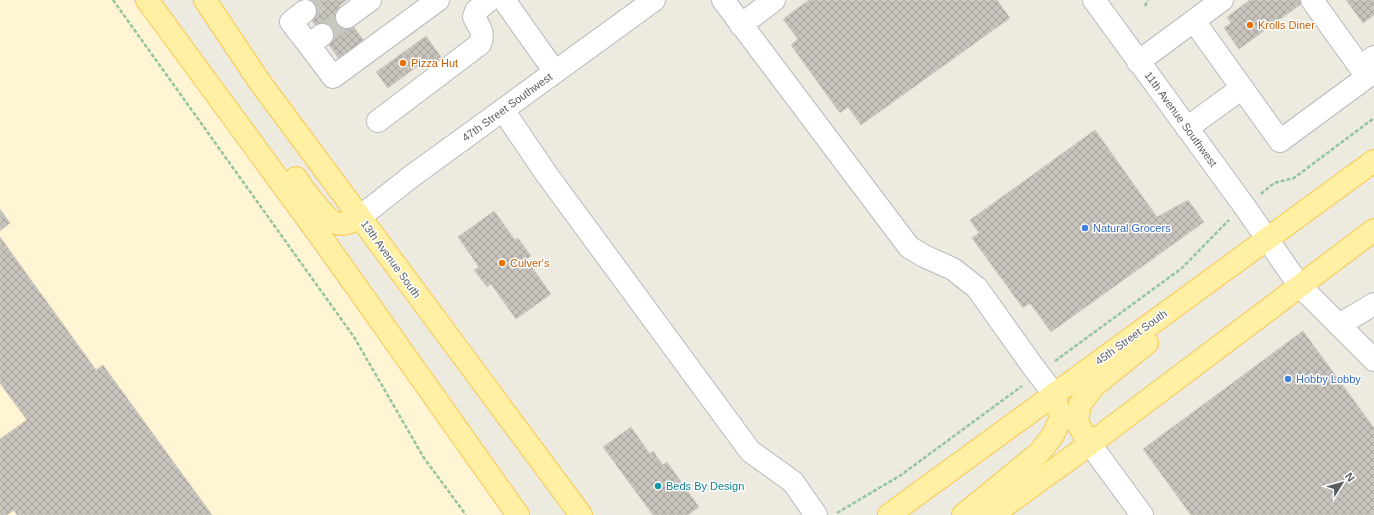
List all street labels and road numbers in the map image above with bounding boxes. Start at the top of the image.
street label: 11th Avenue Southwest [1142,69,1220,169]
street label: 47th Street Southwest [460,70,554,144]
street label: 13th Avenue South [359,218,423,300]
street label: 45th Street South [1093,307,1169,367]

